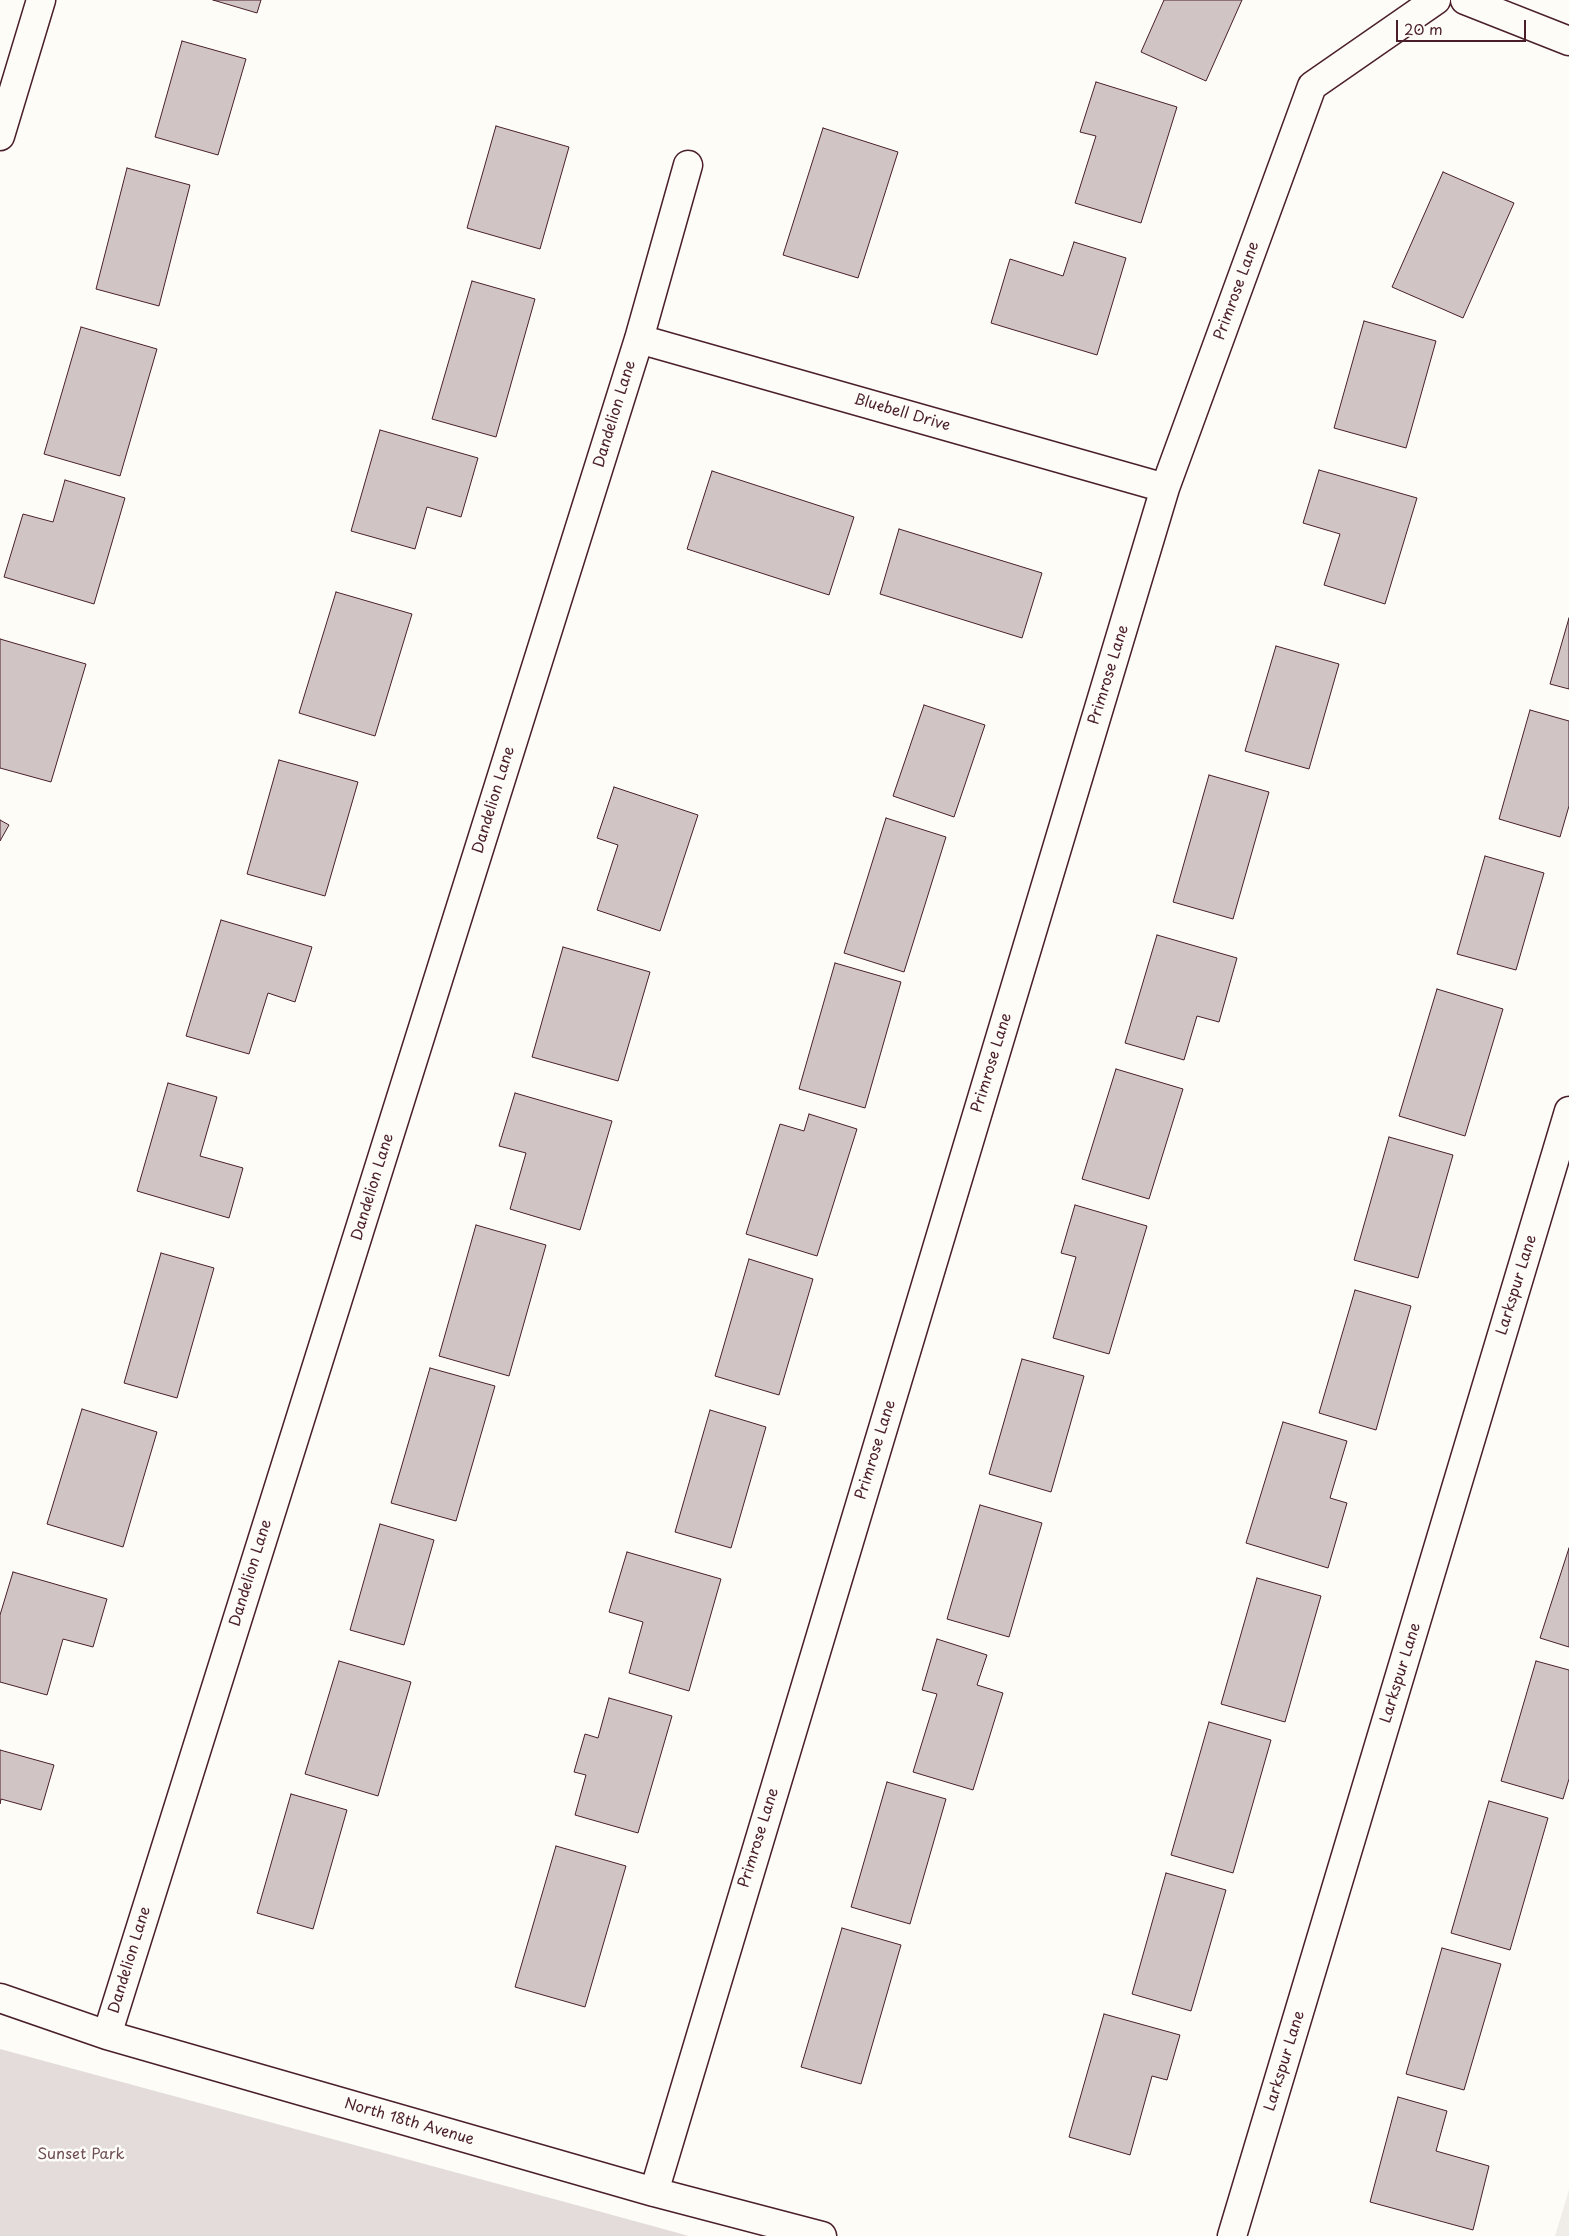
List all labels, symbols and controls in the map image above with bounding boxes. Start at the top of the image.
scale bar [1399,10,1529,42]
text: 20 m [1404,17,1443,40]
street label: Primrose Lane [1211,239,1263,343]
street label: Dandelion Lane [590,358,640,470]
street label: Bluebell Drive [852,391,952,435]
street label: Primrose Lane [1085,623,1133,727]
street label: Dandelion Lane [469,744,519,856]
street label: Primrose Lane [968,1011,1016,1115]
street label: Dandelion Lane [348,1131,398,1243]
street label: Larkspur Lane [1493,1233,1541,1337]
street label: Primrose Lane [852,1398,900,1502]
street label: Dandelion Lane [226,1517,276,1629]
street label: Larkspur Lane [1377,1621,1425,1725]
street label: Primrose Lane [735,1786,783,1890]
street label: Dandelion Lane [105,1904,155,2016]
street label: Larkspur Lane [1261,2009,1309,2113]
street label: North 18th Avenue [342,2095,476,2149]
park label: Sunset Park [37,2146,125,2164]

